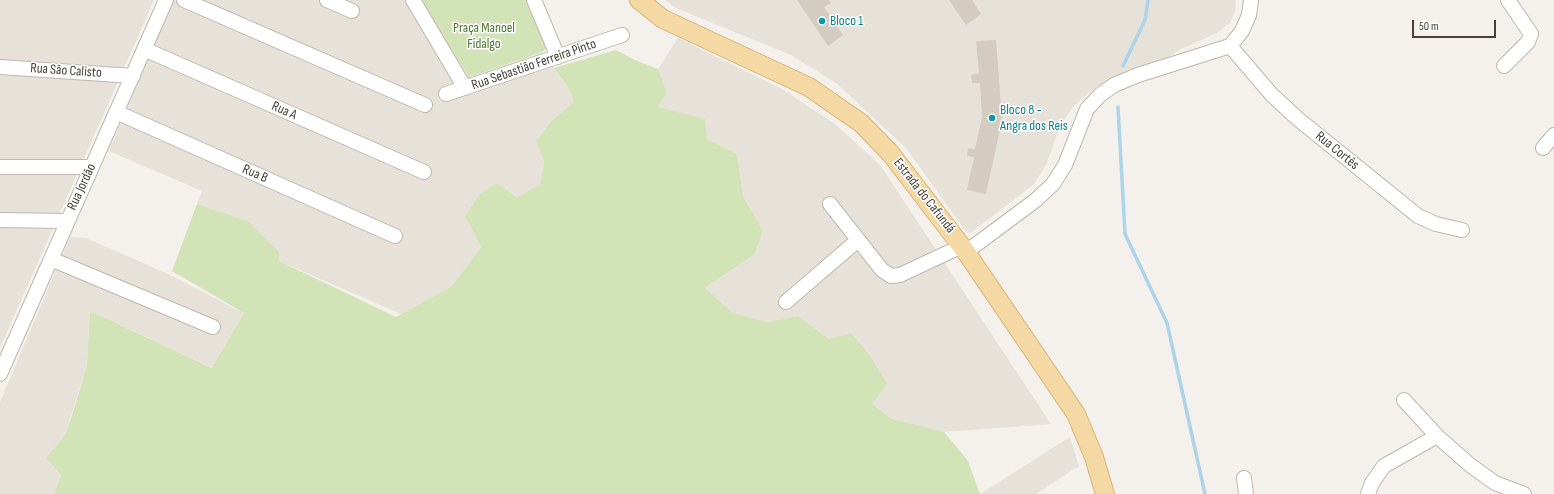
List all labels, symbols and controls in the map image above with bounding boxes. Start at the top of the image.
scale bar [1414,12,1498,38]
place label: Bloco 1 [830,13,863,29]
marker: Bloco 1 [817,16,827,26]
text: 50 m [1419,19,1439,34]
park label: Praça Manoel Fidalgo [453,20,515,52]
street label: Rua Sebastião Ferreira Pinto [469,36,599,94]
street label: Rua São Calisto [30,60,102,82]
street label: Rua A [269,98,299,124]
place label: Bloco 8 - Angra dos Reis [1000,102,1068,134]
marker: Bloco 8 - Angra dos Reis [987,113,997,123]
street label: Rua Cortês [1312,128,1362,174]
street label: Estrada do Cafundá [889,155,959,237]
street label: Rua Jordão [64,161,100,213]
street label: Rua B [240,161,270,187]

